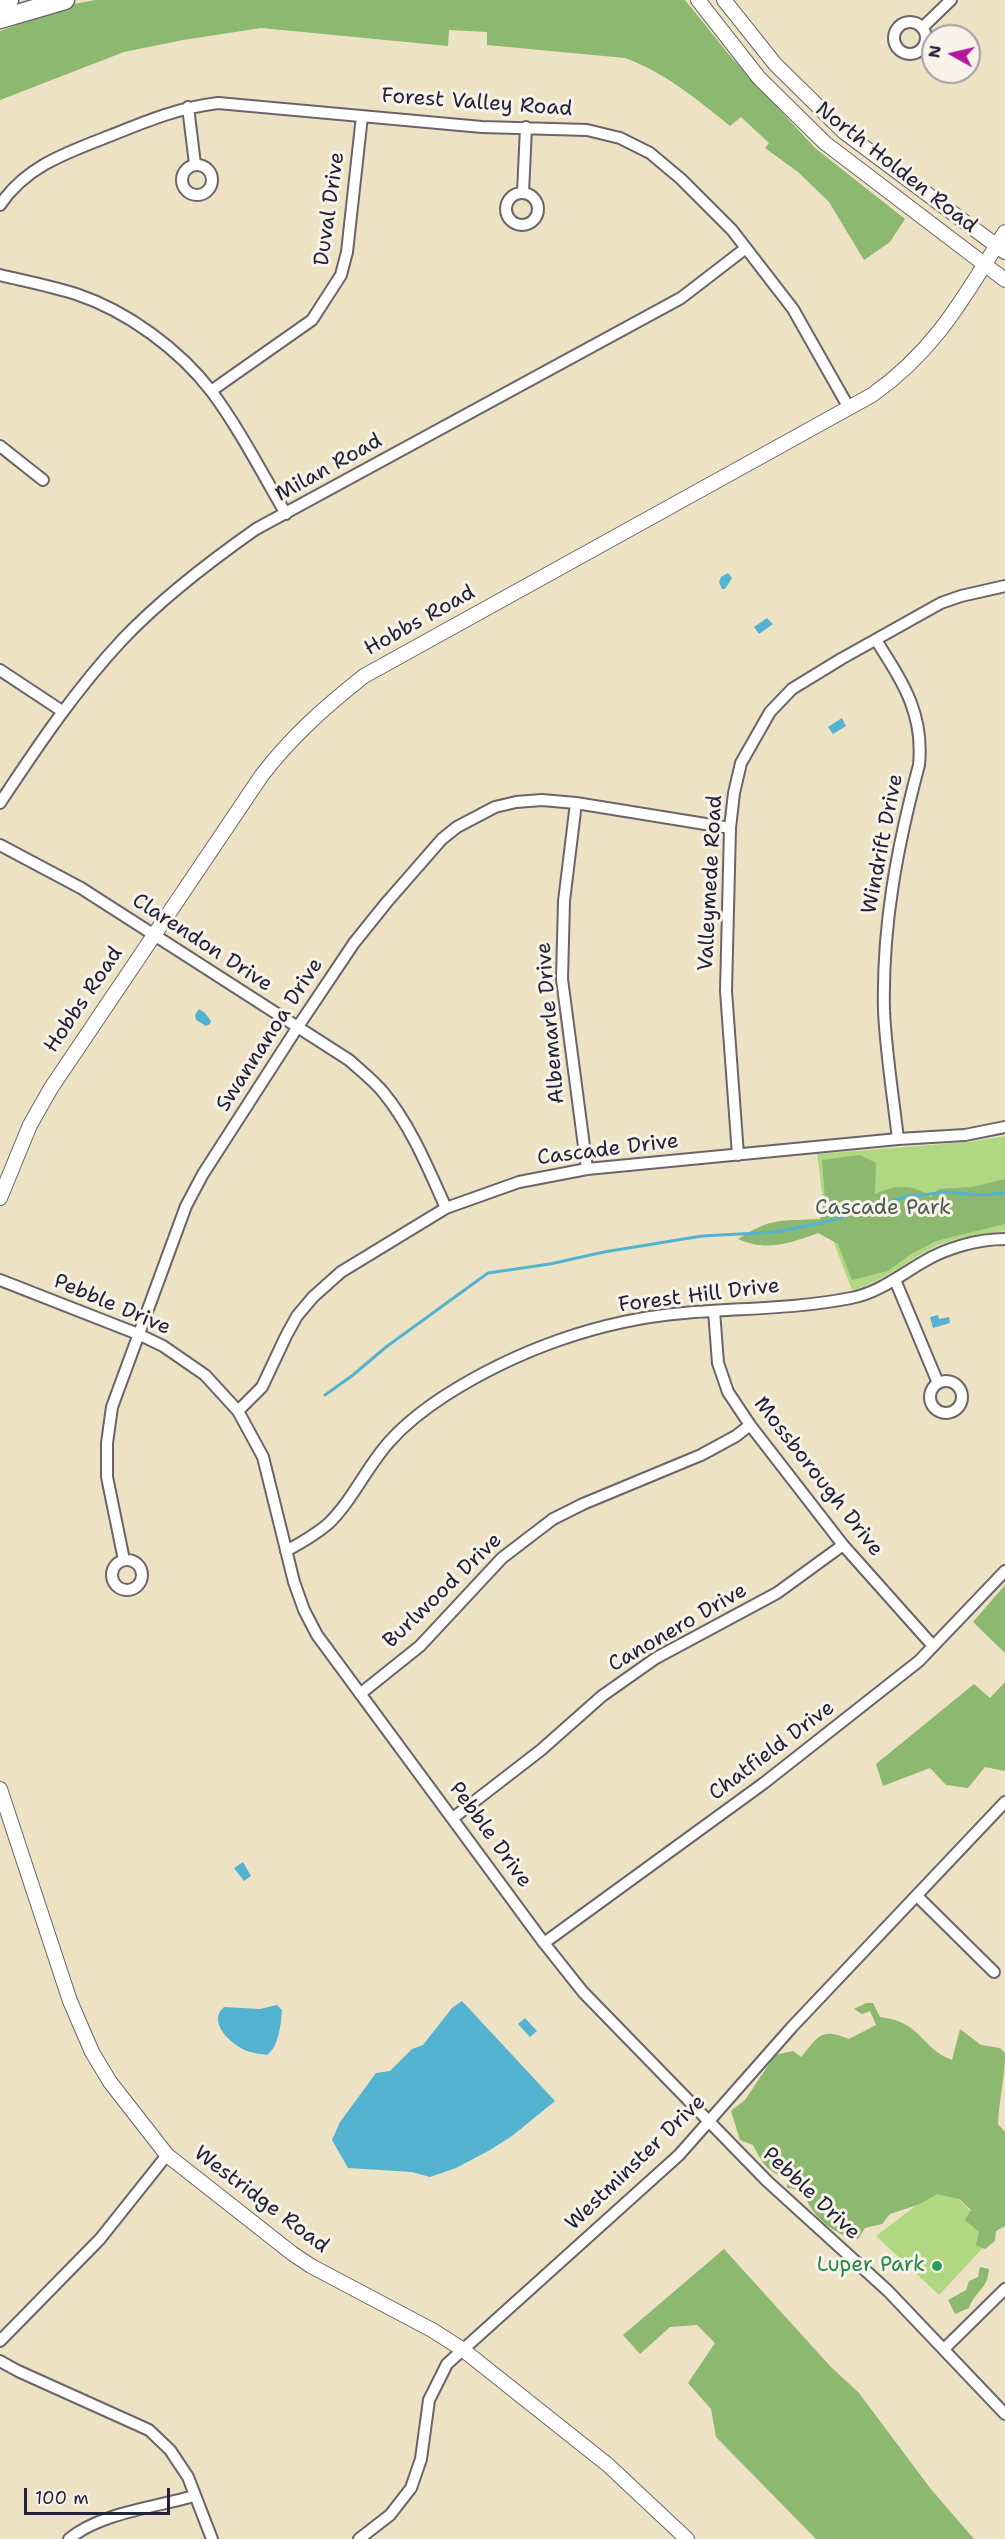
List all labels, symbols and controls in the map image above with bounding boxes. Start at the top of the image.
north arrow [921,24,981,84]
text: N [923,44,946,59]
street label: Forest Valley Road [381,84,573,122]
street label: North Holden Road [810,97,982,239]
street label: Duval Drive [310,150,350,268]
street label: Milan Road [271,428,387,508]
street label: Hobbs Road [360,580,480,662]
street label: Windrift Drive [857,772,909,916]
street label: Valleymede Road [694,794,728,972]
street label: Clarendon Drive [127,888,277,998]
street label: Albemarle Drive [531,941,571,1105]
street label: Hobbs Road [39,942,129,1058]
street label: Swannanoa Drive [211,954,329,1116]
street label: Cascade Drive [536,1129,680,1171]
park label: Cascade Park [815,1196,951,1222]
street label: Pebble Drive [50,1269,174,1341]
street label: Forest Hill Drive [617,1274,781,1318]
street label: Mossborough Drive [748,1392,888,1562]
street label: Burlwood Drive [378,1528,508,1654]
street label: Canonero Drive [604,1578,752,1678]
street label: Chatfield Drive [704,1696,840,1806]
street label: Pebble Drive [443,1777,537,1893]
street label: Westminster Drive [561,2090,711,2236]
street label: Westridge Road [189,2141,333,2259]
street label: Pebble Drive [757,2142,865,2246]
place label: Luper Park [817,2253,925,2279]
marker: Luper Park [930,2259,944,2273]
scale bar [27,2476,172,2514]
text: 100 m [35,2486,89,2510]

